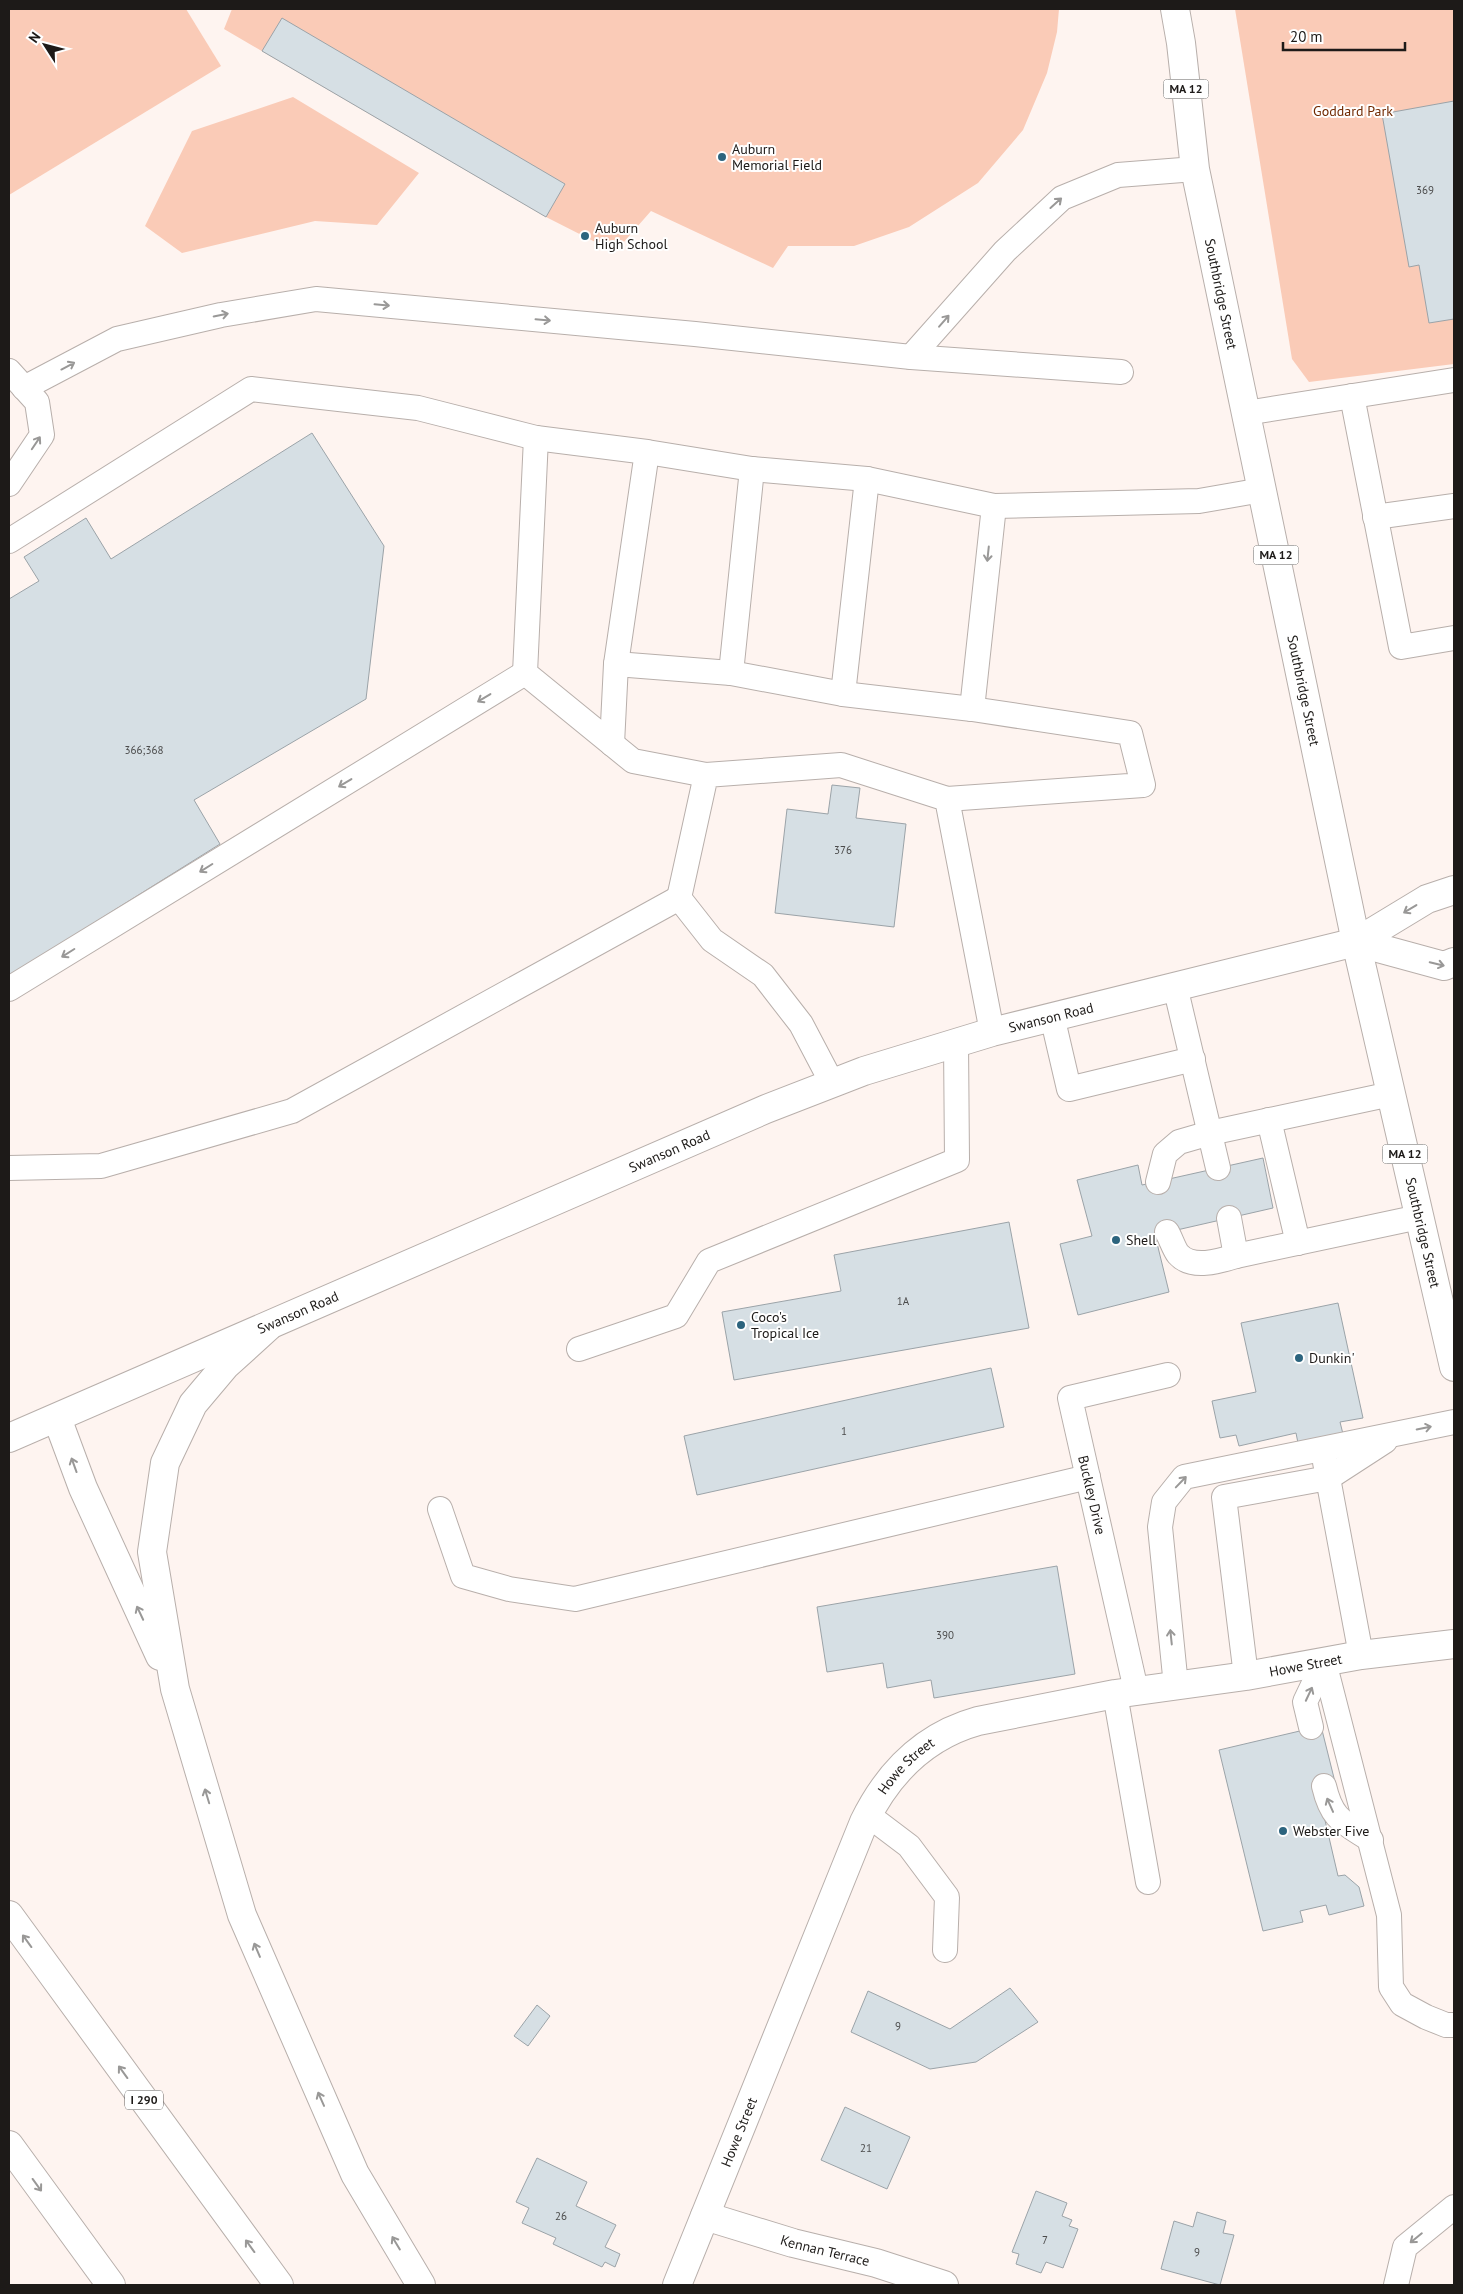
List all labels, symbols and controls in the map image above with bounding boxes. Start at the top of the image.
north arrow [20,20,70,70]
scale bar [1283,20,1406,52]
text: 20 m [1290,27,1323,46]
text: N [24,28,44,46]
road number: MA 12 [1164,80,1208,98]
park label: Goddard Park [1313,102,1393,120]
place label: Auburn Memorial Field [732,140,822,174]
marker: Auburn Memorial Field [716,151,728,163]
house number: 369 [1416,183,1434,197]
one-way arrow [1049,197,1062,209]
place label: Auburn High School [595,219,668,253]
marker: Auburn High School [579,230,591,242]
street label: Southbridge Street [1201,237,1241,351]
one-way arrow [373,300,389,310]
one-way arrow [212,310,228,320]
one-way arrow [938,314,950,327]
one-way arrow [535,315,551,325]
one-way arrow [60,361,75,371]
one-way arrow [31,436,41,450]
one-way arrow [983,546,993,562]
road number: MA 12 [1254,546,1298,564]
street label: Southbridge Street [1283,633,1324,748]
one-way arrow [477,694,491,704]
house number: 366;368 [125,743,163,757]
one-way arrow [338,778,352,788]
house number: 376 [834,843,852,857]
one-way arrow [200,863,214,873]
one-way arrow [1403,905,1417,915]
one-way arrow [61,948,75,958]
one-way arrow [1428,960,1444,969]
street label: Swanson Road [1007,998,1095,1037]
street label: Swanson Road [626,1125,713,1177]
road number: MA 12 [1382,1144,1428,1164]
street label: Southbridge Street [1402,1176,1444,1290]
place label: Shell [1126,1231,1156,1249]
marker: Shell [1110,1234,1122,1246]
street label: Swanson Road [254,1287,341,1338]
house number: 1A [897,1294,910,1308]
place label: Coco's Tropical Ice [751,1308,819,1342]
marker: Coco's Tropical Ice [735,1319,747,1331]
place label: Dunkin' [1309,1349,1355,1367]
marker: Dunkin' [1293,1352,1305,1364]
one-way arrow [1415,1423,1431,1433]
house number: 1 [841,1424,847,1438]
street label: Buckley Drive [1074,1454,1110,1536]
one-way arrow [69,1458,78,1473]
one-way arrow [1175,1476,1187,1488]
one-way arrow [135,1606,144,1621]
house number: 390 [936,1628,954,1642]
one-way arrow [1166,1630,1176,1646]
street label: Howe Street [1268,1650,1344,1681]
one-way arrow [1305,1687,1314,1702]
street label: Howe Street [873,1733,938,1798]
one-way arrow [201,1788,211,1804]
one-way arrow [1325,1798,1335,1813]
place label: Webster Five [1293,1822,1369,1840]
marker: Webster Five [1277,1825,1289,1837]
one-way arrow [22,1935,33,1948]
one-way arrow [251,1943,261,1958]
house number: 9 [895,2019,901,2033]
one-way arrow [118,2065,128,2079]
road number: I 290 [125,2090,163,2110]
one-way arrow [316,2092,326,2107]
street label: Howe Street [717,2094,761,2169]
house number: 21 [860,2141,872,2155]
one-way arrow [32,2177,43,2191]
house number: 26 [555,2209,567,2223]
street label: Kennan Terrace [778,2231,871,2270]
one-way arrow [1410,2232,1423,2243]
house number: 7 [1042,2233,1048,2247]
one-way arrow [390,2237,400,2251]
one-way arrow [245,2239,255,2253]
house number: 9 [1194,2245,1200,2259]

